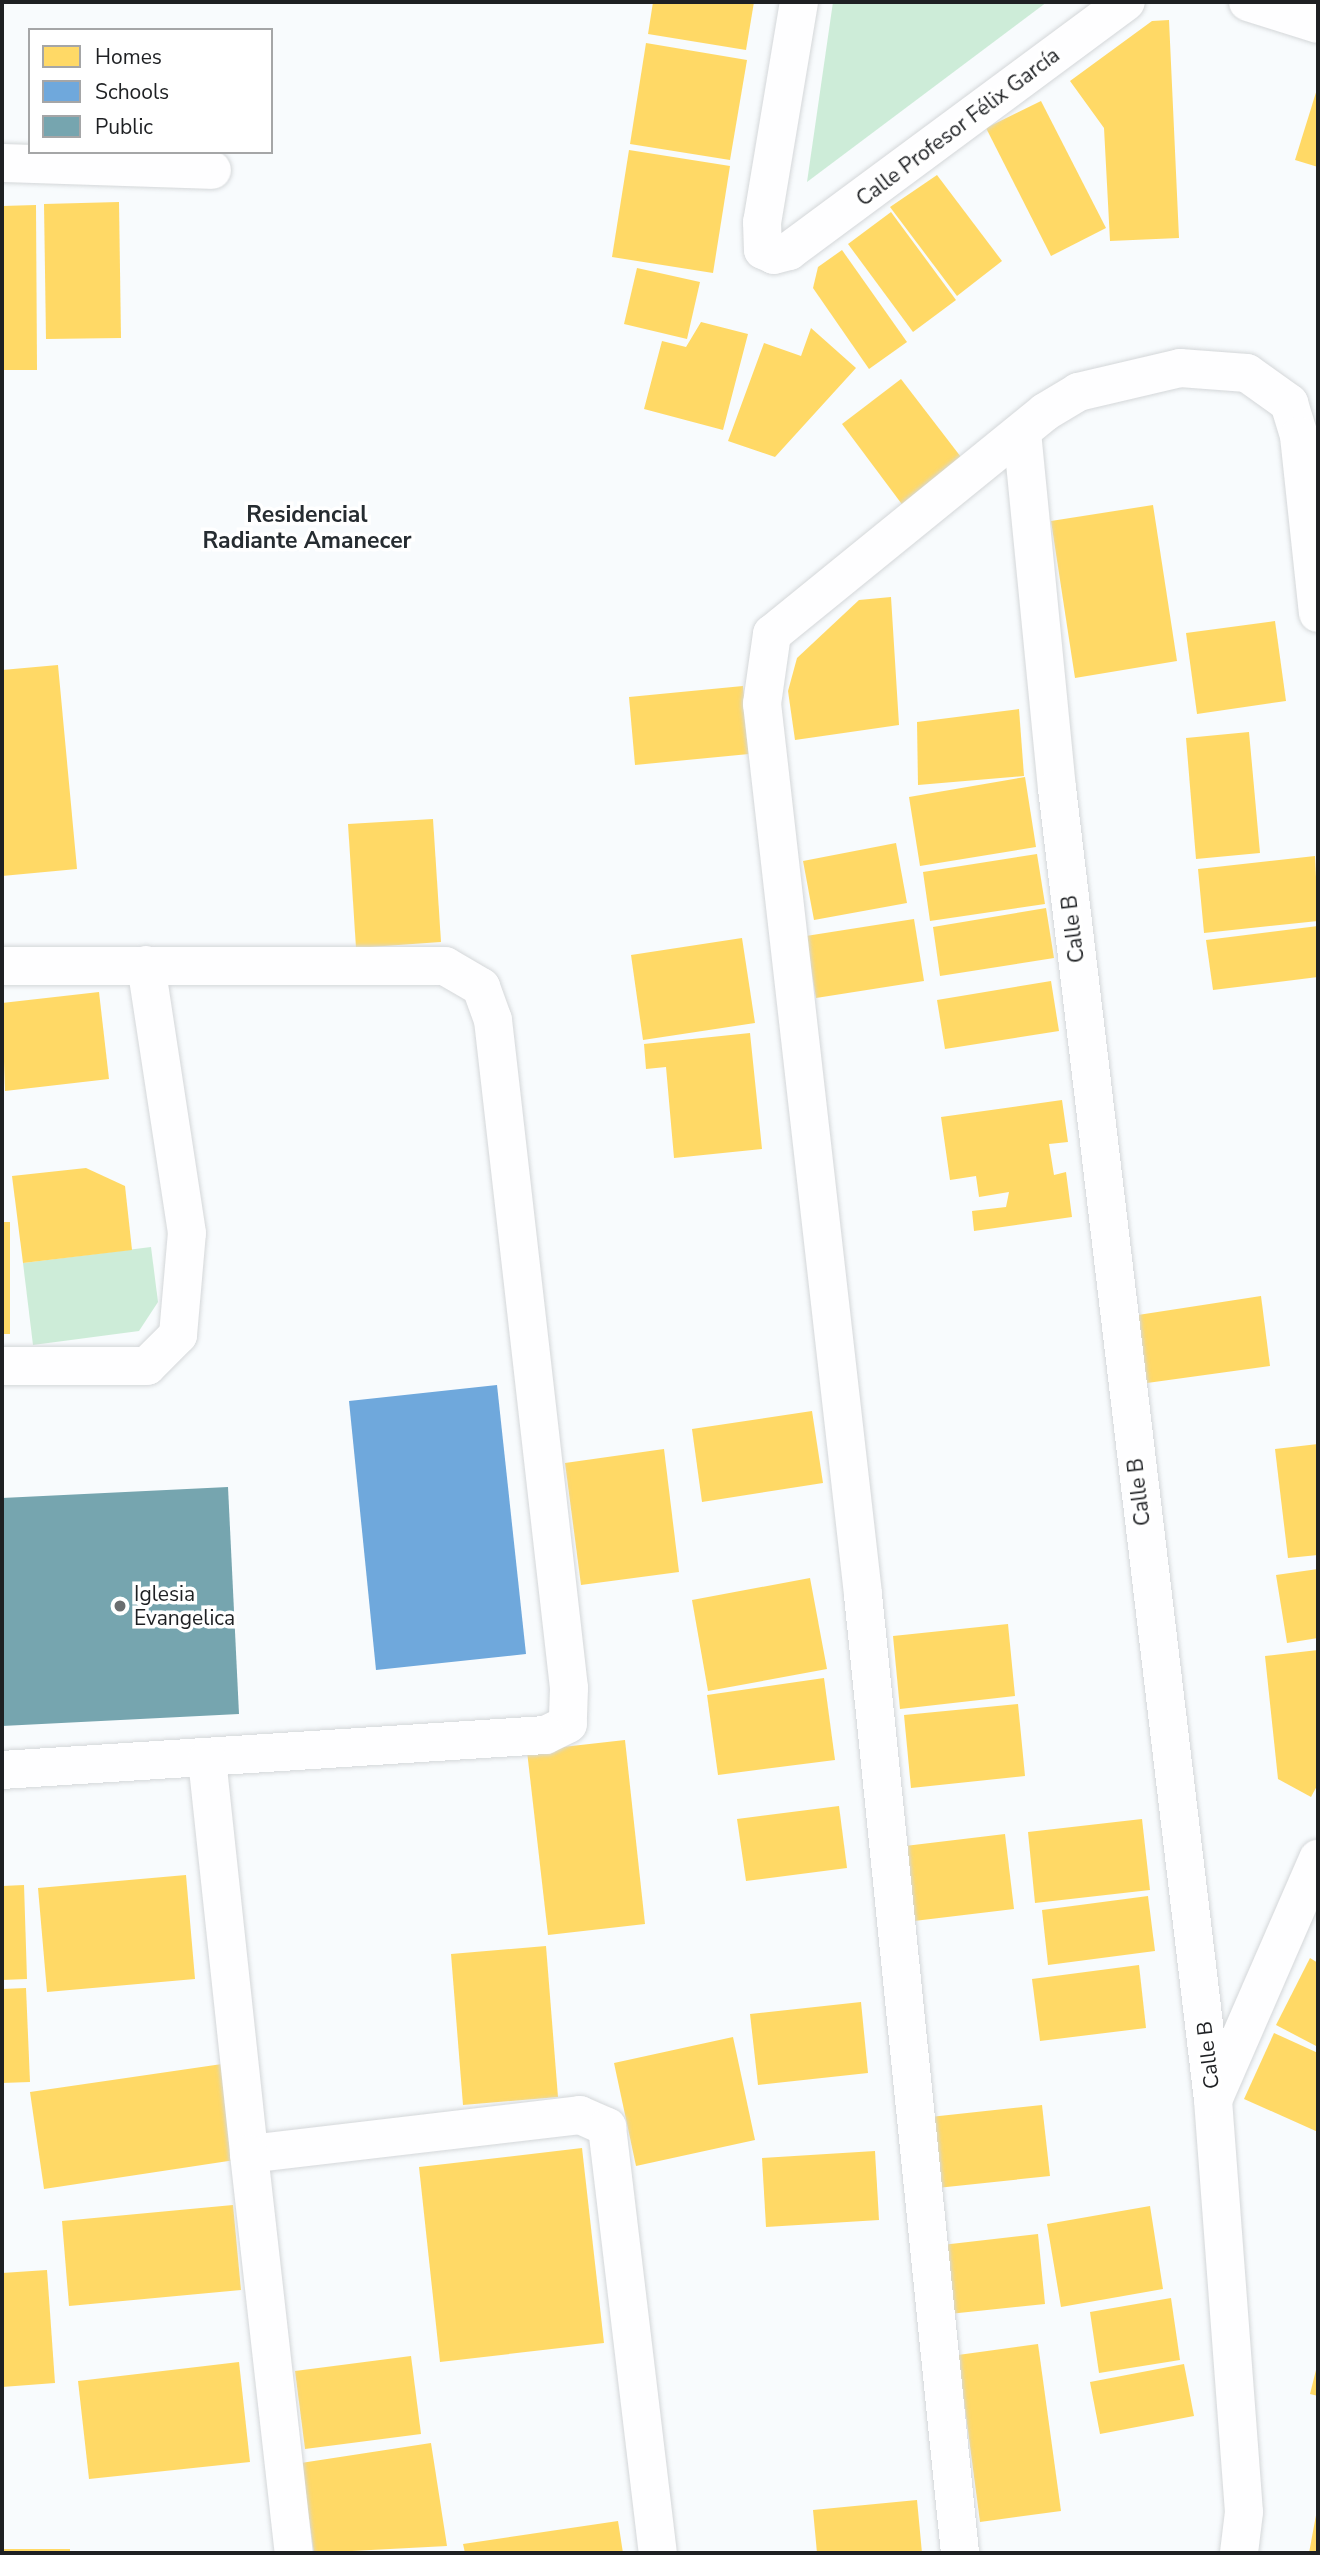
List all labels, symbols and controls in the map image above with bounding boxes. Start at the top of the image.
legend [28,28,273,154]
street label: Calle Profesor Félix García [852,42,1064,212]
text: Homes [95,43,162,71]
text: Schools [95,78,169,106]
text: Public [95,113,153,141]
district label: Residencial Radiante Amanecer [202,501,412,555]
street label: Calle B [1056,894,1090,964]
street label: Calle B [1122,1457,1156,1527]
place label: Iglesia Evangelica [134,1581,235,1631]
marker: Iglesia Evangelica [112,1598,128,1614]
street label: Calle B [1191,2020,1225,2090]

